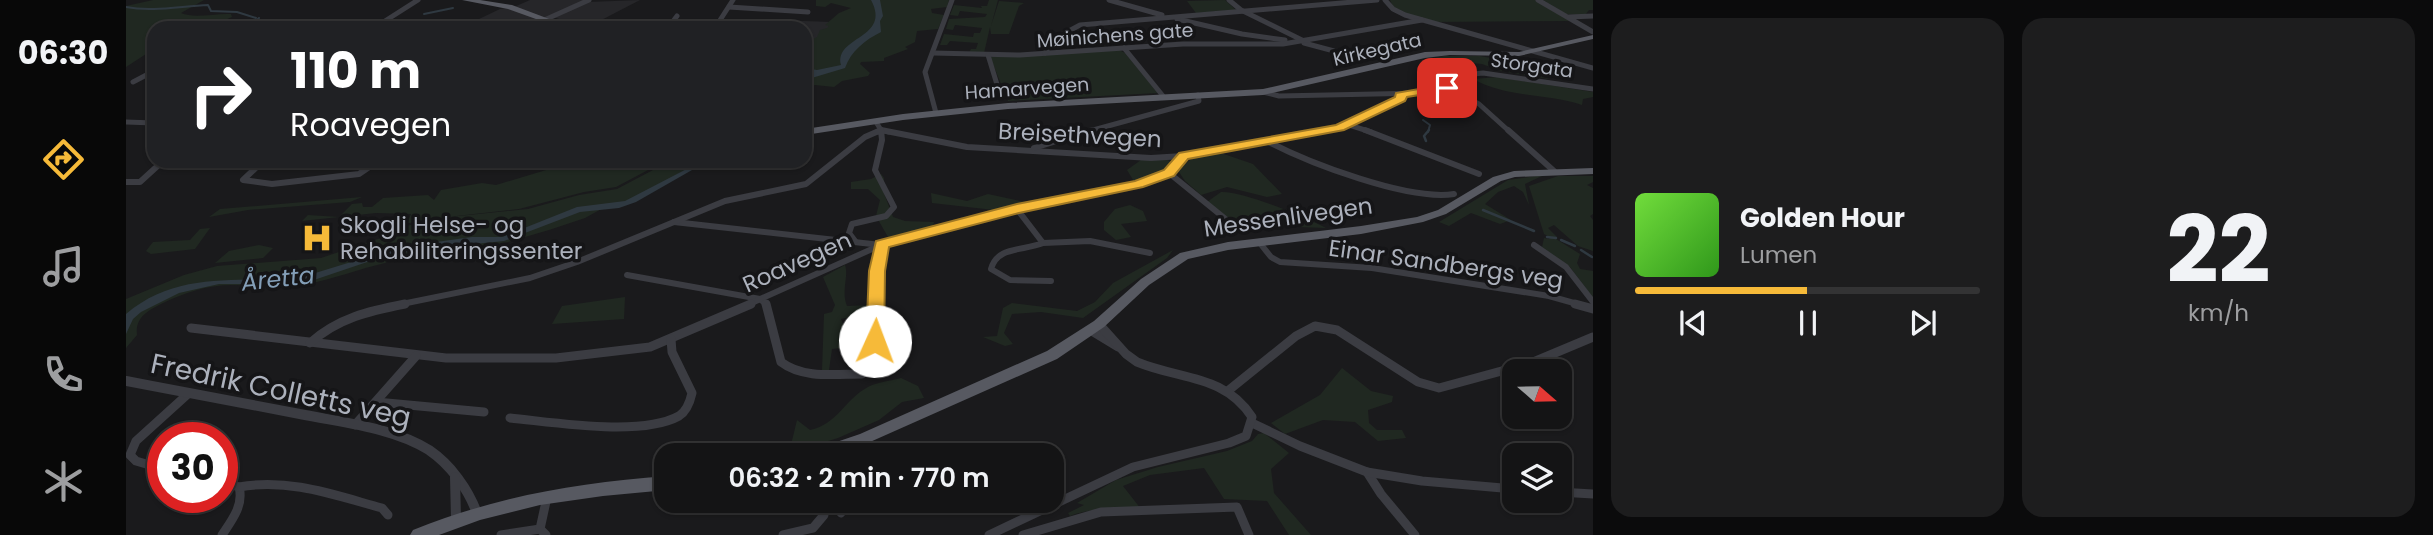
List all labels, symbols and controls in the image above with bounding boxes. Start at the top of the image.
street label: Møinichens gate [1036,17,1194,54]
street label: Kirkegata [1330,26,1424,73]
text: 06:30 [18,30,108,75]
text: 110 m [290,37,421,105]
street label: Storgata [1489,46,1575,85]
icon: right [175,49,266,140]
pin [1417,58,1477,118]
icon: arrive [1428,69,1466,107]
street label: Hamarvegen [964,71,1090,106]
text: Roavegen [290,102,451,147]
street label: Breisethvegen [997,115,1163,155]
icon: directions [39,135,88,184]
text: 22 [2167,186,2270,314]
street label: Messenlivegen [1202,189,1374,245]
text: Golden Hour [1740,200,1905,236]
place label: Skogli Helse- og Rehabiliteringssenter [340,209,582,267]
hospital icon: Skogli Helse- og Rehabiliteringssenter [300,221,334,255]
street label: Roavegen [738,224,856,300]
street label: Einar Sandbergs veg [1327,232,1565,296]
text: Lumen [1740,239,1817,271]
icon: music [39,242,88,291]
water label: Åretta [239,258,316,299]
text: km/h [2188,297,2249,329]
position arrow [838,304,912,378]
icon: previous [1674,304,1712,342]
icon: pause [1789,304,1827,342]
icon: next [1904,304,1942,342]
street label: Fredrik Colletts veg [147,344,415,437]
icon: phone [39,350,88,399]
north arrow [1502,359,1572,429]
map controls [1502,359,1572,513]
speed limit sign: 30 [147,422,238,513]
button: layers [1502,443,1572,513]
icon: climate [39,457,88,506]
text: 06:32 · 2 min · 770 m [728,460,990,496]

